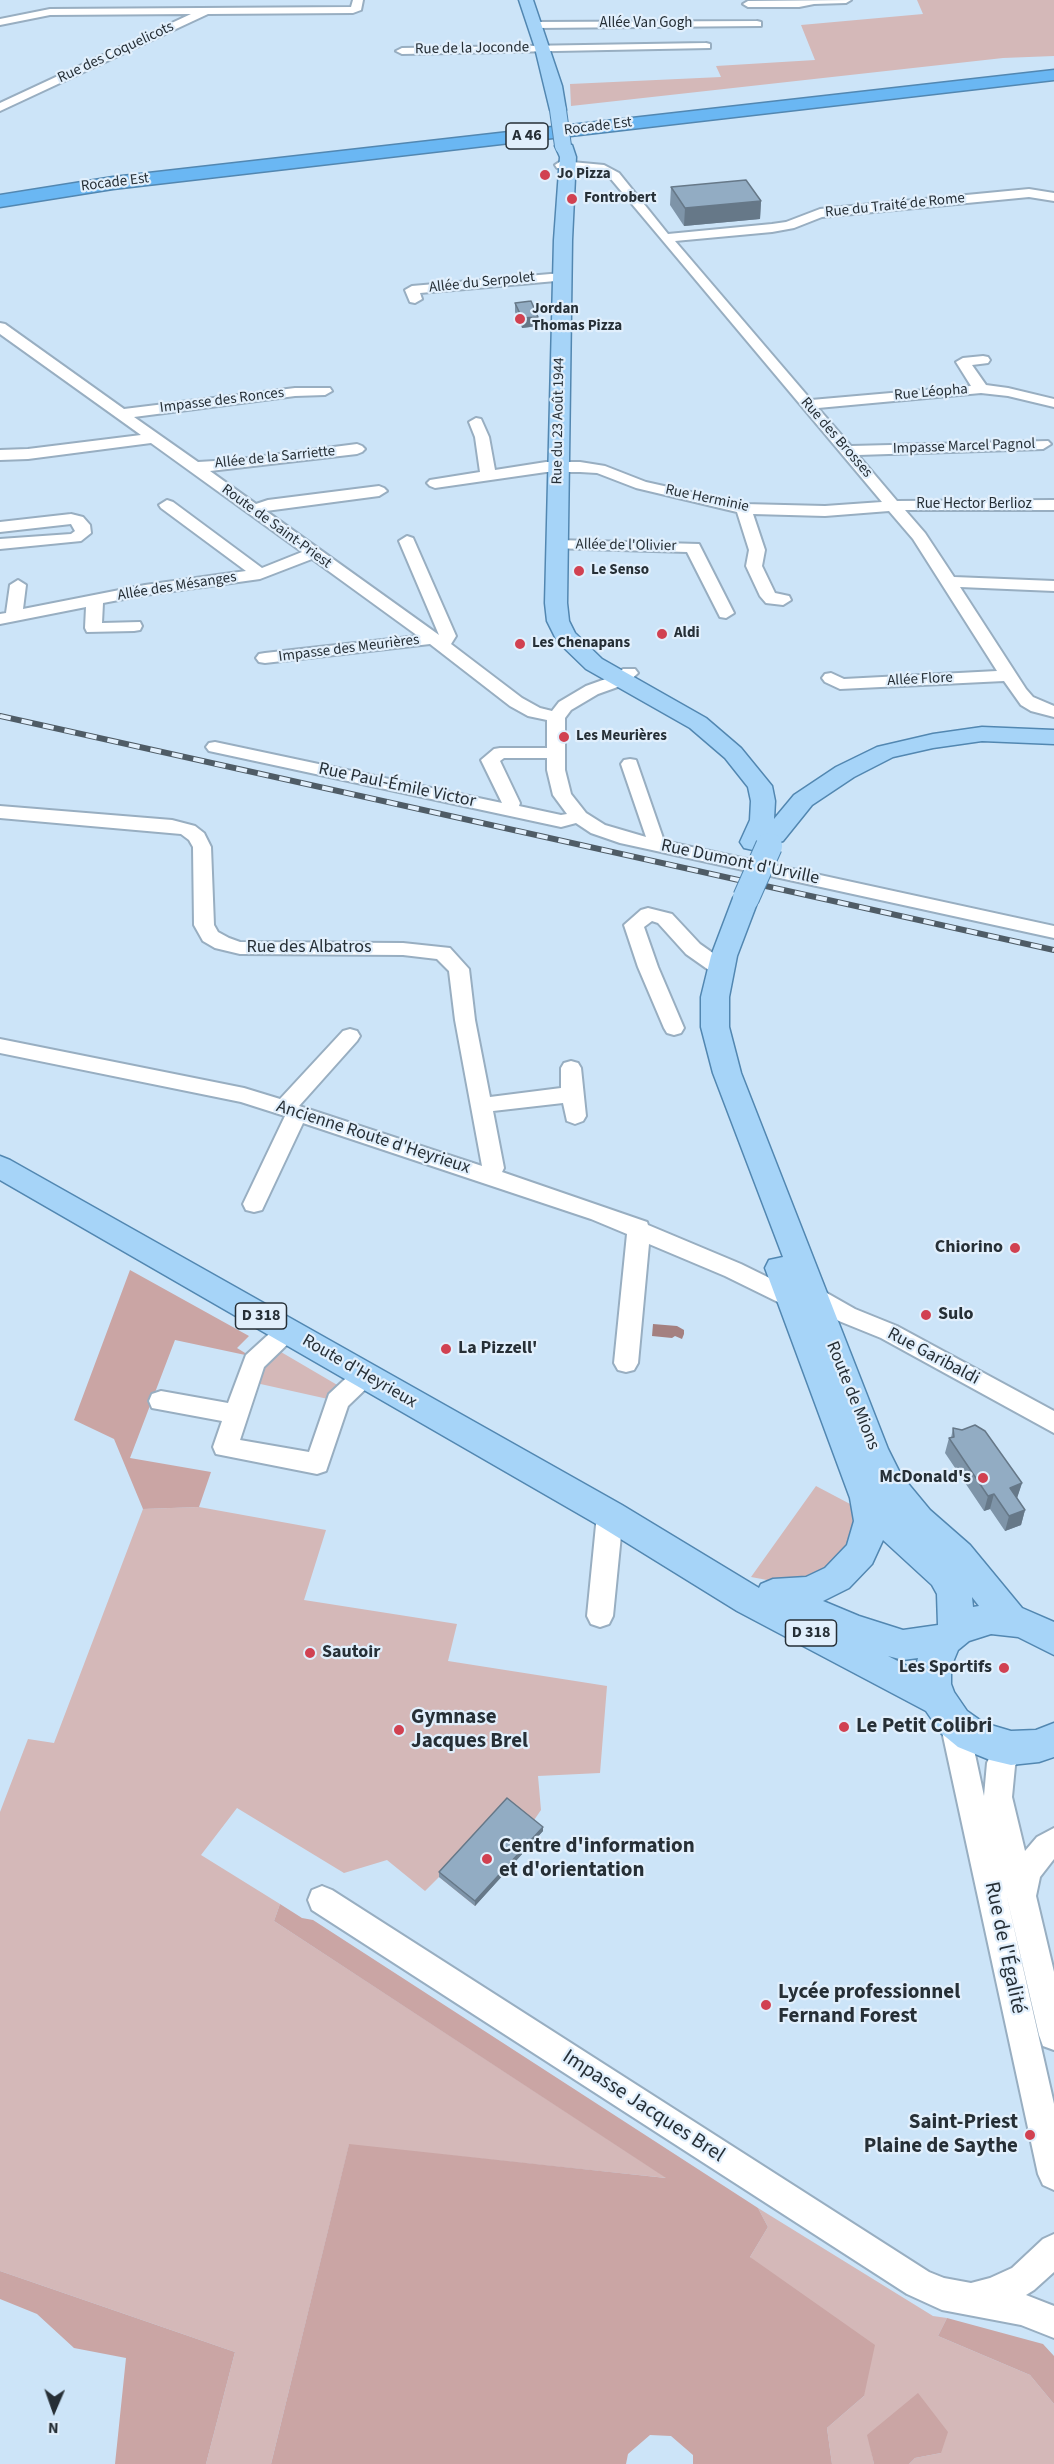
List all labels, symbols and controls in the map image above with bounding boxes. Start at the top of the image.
street label: Allée Van Gogh [600,15,692,33]
street label: Rue des Coquelicots [55,18,177,88]
street label: Rue de la Joconde [415,39,529,59]
street label: Rocade Est [563,114,633,140]
road number: A 46 [506,123,548,149]
place label: Jo Pizza [557,166,611,184]
marker: Jo Pizza [538,168,552,182]
street label: Rocade Est [80,170,150,196]
place label: Fontrobert [584,190,656,208]
street label: Rue du Traité de Rome [824,190,966,222]
marker: Fontrobert [565,192,579,206]
street label: Allée du Serpolet [428,268,536,298]
place label: Jordan Thomas Pizza [532,301,622,336]
marker: Jordan Thomas Pizza [513,312,527,326]
street label: Rue du 23 Août 1944 [549,357,569,485]
street label: Rue Léopha [893,381,969,405]
street label: Impasse des Ronces [159,384,285,418]
street label: Rue des Brosses [796,394,876,482]
street label: Impasse Marcel Pagnol [892,436,1036,458]
street label: Allée de la Sarriette [214,443,336,473]
street label: Route de Saint-Priest [218,481,334,573]
street label: Rue Herminie [664,481,750,517]
street label: Rue Hector Berlioz [916,496,1032,514]
street label: Allée de l'Olivier [575,536,677,556]
place label: Le Senso [591,562,649,580]
marker: Le Senso [572,564,586,578]
street label: Allée des Mésanges [116,569,238,605]
place label: Aldi [674,625,700,643]
marker: Aldi [655,627,669,641]
street label: Impasse des Meurières [278,631,420,667]
place label: Les Chenapans [532,635,630,653]
marker: Les Chenapans [513,637,527,651]
street label: Allée Flore [887,669,953,691]
place label: Les Meurières [576,728,667,746]
marker: Les Meurières [557,730,571,744]
street label: Rue Paul-Émile Victor [316,759,478,813]
street label: Rue Dumont d'Urville [659,836,821,890]
street label: Rue des Albatros [247,937,371,959]
street label: Ancienne Route d'Heyrieux [273,1096,473,1180]
place label: Chiorino [935,1237,1003,1259]
marker: Chiorino [1008,1241,1022,1255]
road number: D 318 [236,1303,286,1329]
place label: Sulo [938,1304,973,1326]
marker: Sulo [919,1308,933,1322]
street label: Rue Garibaldi [883,1324,983,1390]
street label: Route d'Heyrieux [298,1330,420,1414]
place label: La Pizzell' [458,1338,538,1360]
street label: Route de Mions [820,1339,884,1453]
marker: La Pizzell' [439,1342,453,1356]
place label: McDonald's [879,1467,971,1489]
marker: McDonald's [976,1471,990,1485]
road number: D 318 [786,1620,836,1646]
place label: Sautoir [322,1642,380,1664]
marker: Sautoir [303,1646,317,1660]
place label: Les Sportifs [899,1657,992,1679]
marker: Les Sportifs [997,1661,1011,1675]
place label: Gymnase Jacques Brel [411,1705,528,1755]
place label: Le Petit Colibri [856,1714,992,1740]
marker: Le Petit Colibri [837,1720,851,1734]
marker: Gymnase Jacques Brel [392,1723,406,1737]
place label: Centre d'information et d'orientation [499,1834,695,1884]
marker: Centre d'information et d'orientation [480,1852,494,1866]
street label: Rue de l'Égalité [978,1880,1030,2016]
place label: Lycée professionnel Fernand Forest [778,1980,960,2030]
marker: Lycée professionnel Fernand Forest [759,1998,773,2012]
street label: Impasse Jacques Brel [557,2045,729,2169]
place label: Saint-Priest Plaine de Saythe [864,2110,1018,2160]
marker: Saint-Priest Plaine de Saythe [1023,2128,1037,2142]
north arrow [24,2380,84,2440]
text: N [48,2417,59,2439]

